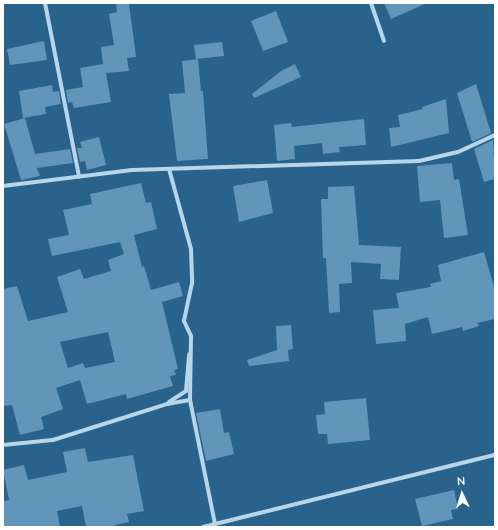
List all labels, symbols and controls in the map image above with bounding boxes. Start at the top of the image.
north arrow [442,474,482,514]
text: N [456,474,466,489]

